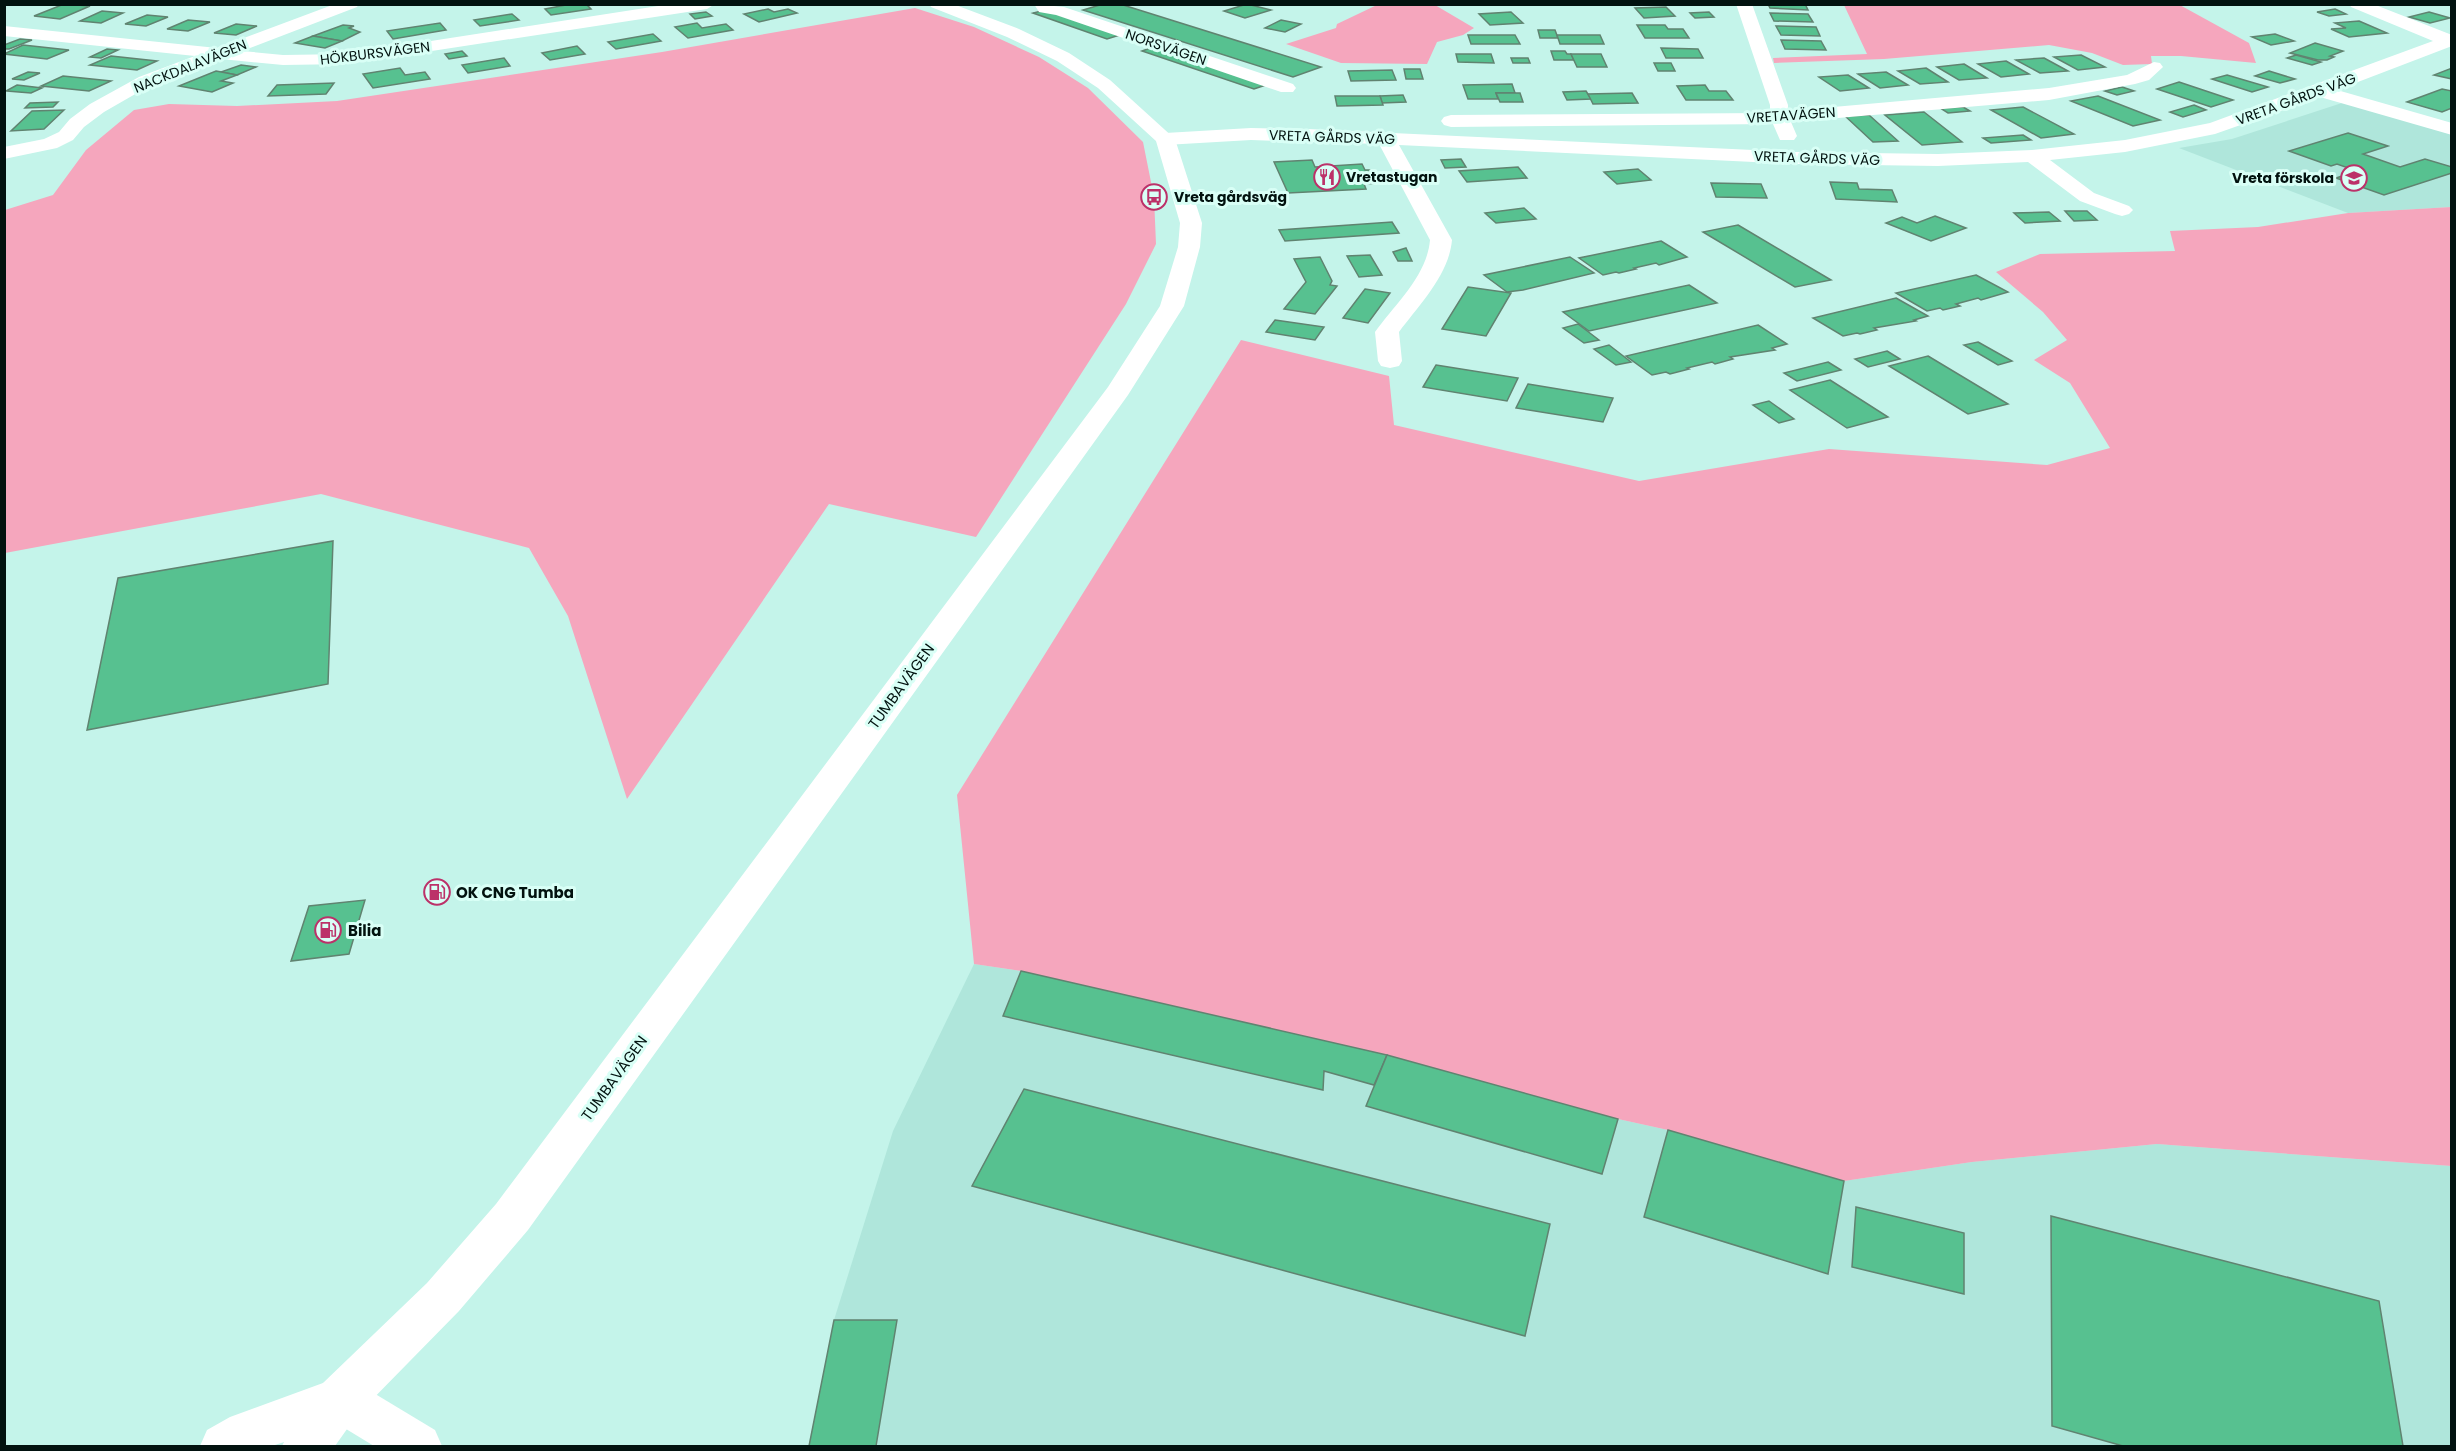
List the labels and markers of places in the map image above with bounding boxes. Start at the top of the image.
restaurant icon: Vretastugan [1312,162,1342,192]
school or university icon: Vreta förskola [2339,163,2369,193]
place label: Vretastugan [1346,167,1437,187]
place label: Vreta förskola [2232,168,2334,188]
bus stop icon: Vreta gårdsväg [1139,182,1169,212]
place label: Vreta gårdsväg [1174,187,1287,207]
fuel station icon: OK CNG Tumba [422,877,452,907]
place label: OK CNG Tumba [456,882,574,903]
fuel station icon: Bilia [313,915,343,945]
place label: Bilia [348,920,381,941]

